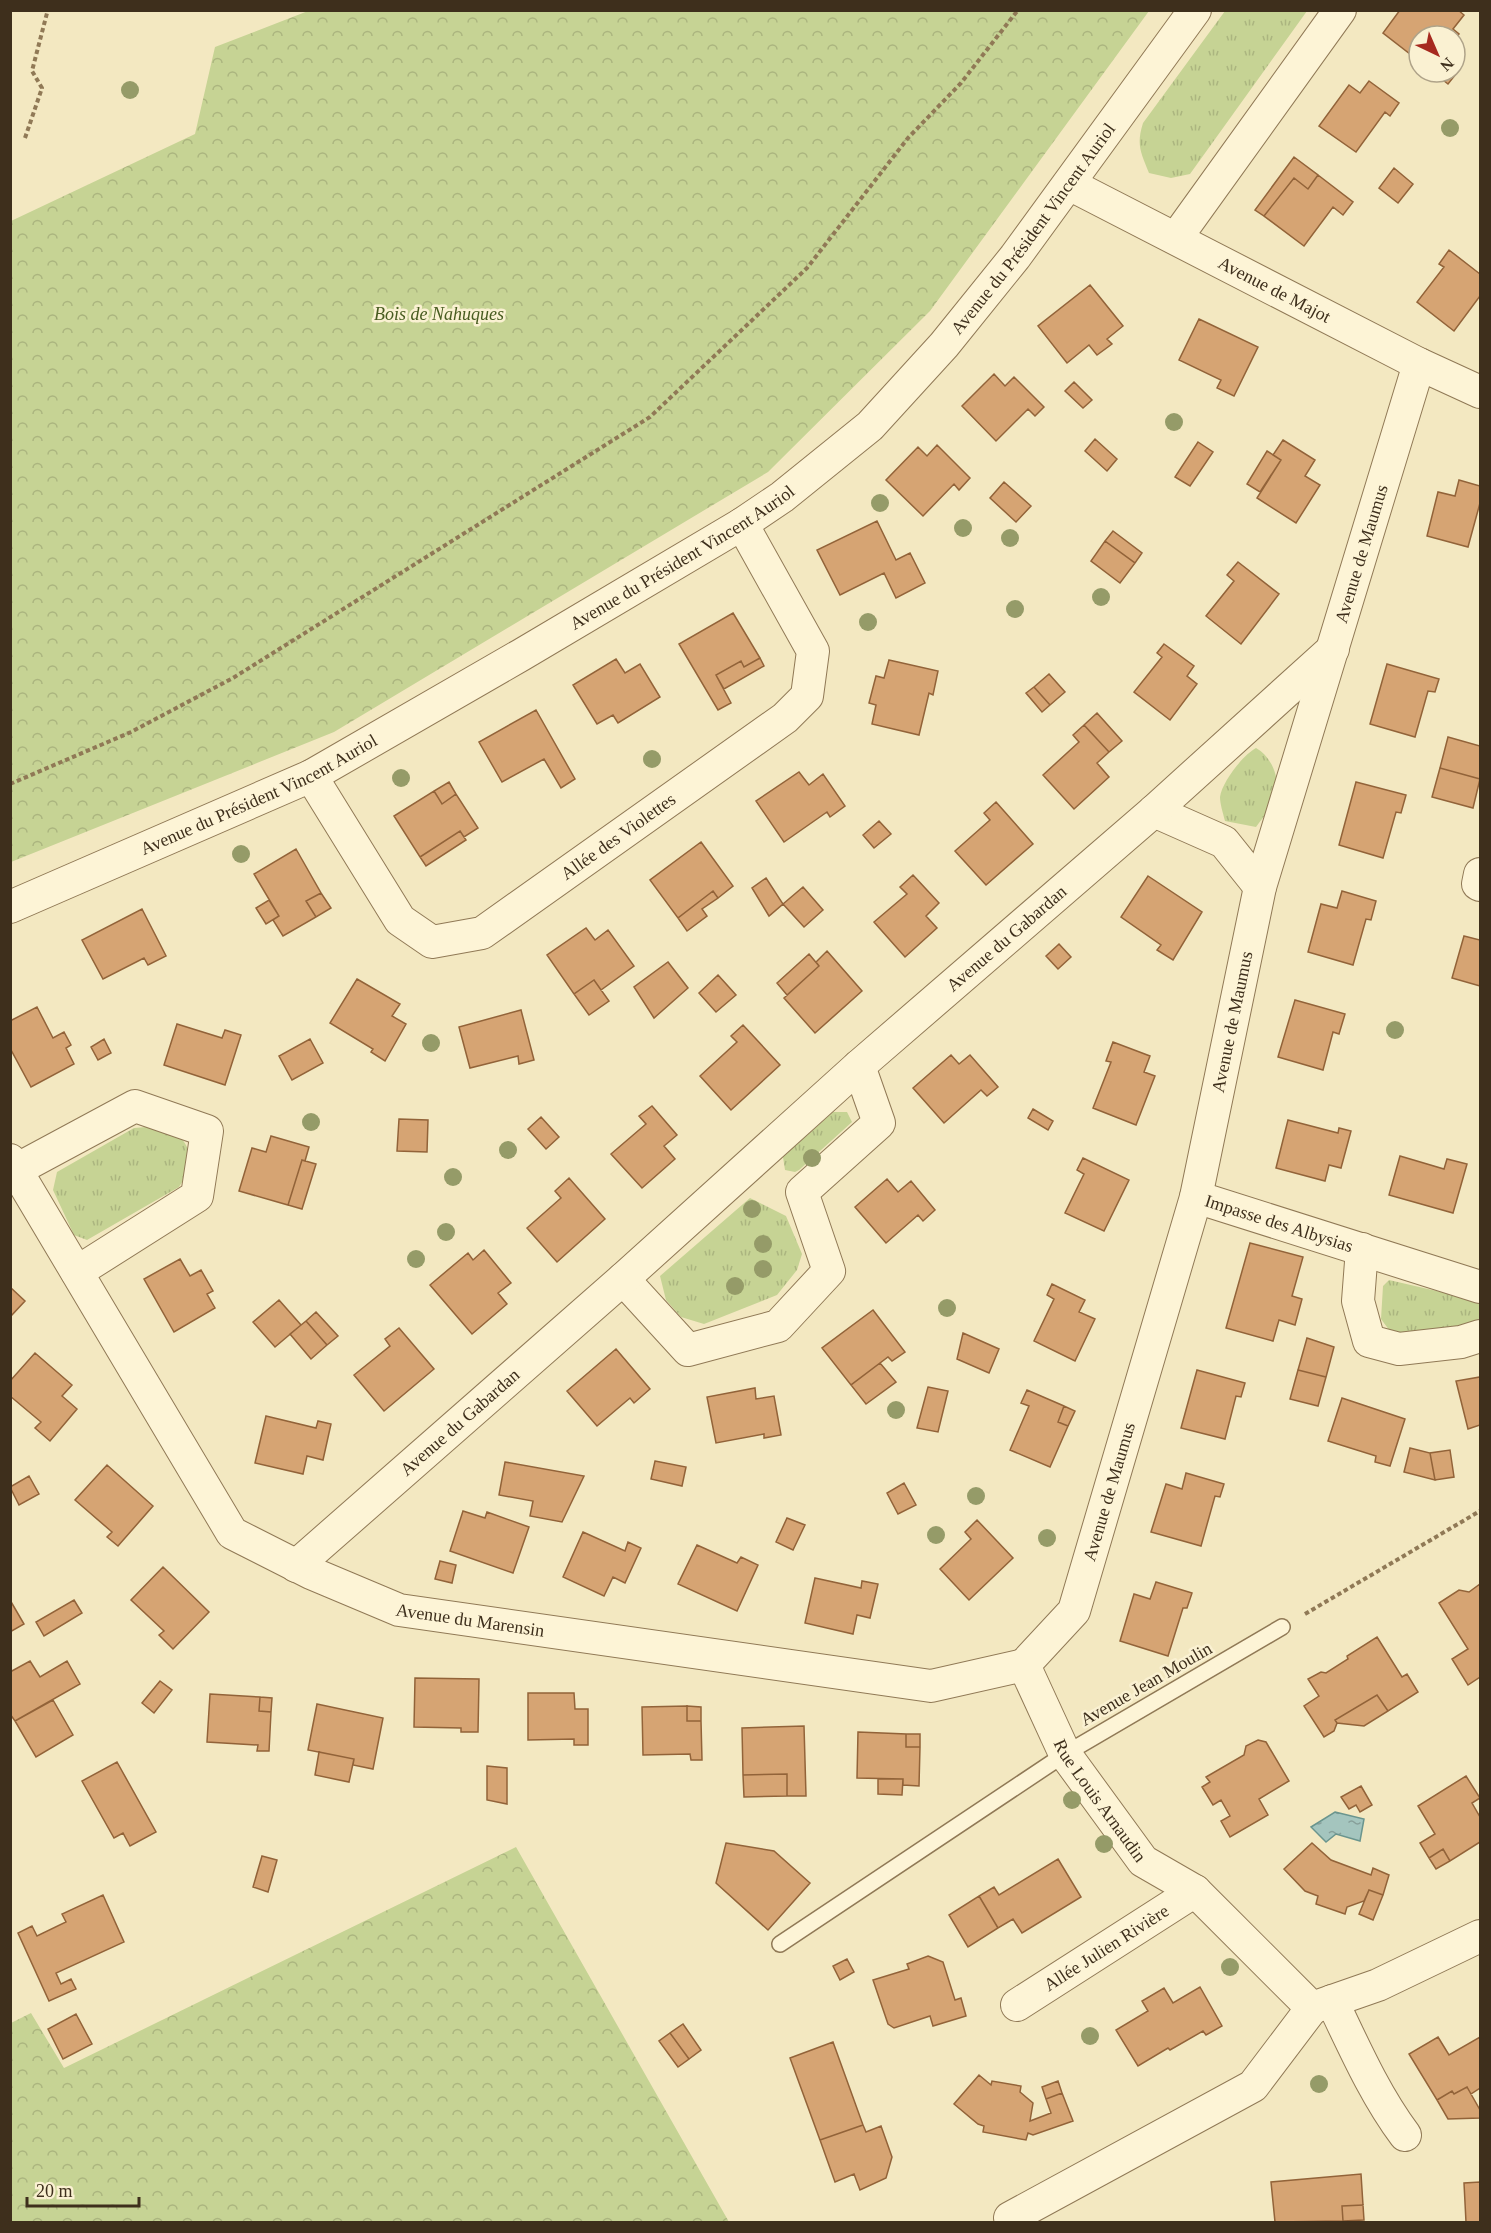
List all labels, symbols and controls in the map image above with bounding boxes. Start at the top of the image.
north arrow [1407,24,1467,84]
text: N [1437,54,1457,75]
street label: Avenue du Président Vincent Auriol [947,119,1119,338]
street label: Avenue de Majot [1215,252,1334,327]
park label: Bois de Nahuques [374,304,504,324]
street label: Avenue du Président Vincent Auriol [566,481,798,634]
street label: Avenue de Maumus [1331,482,1392,625]
street label: Avenue du Président Vincent Auriol [137,730,380,859]
street label: Allée des Violettes [557,789,679,884]
street label: Avenue du Gabardan [943,881,1070,996]
street label: Avenue de Maumus [1208,949,1256,1094]
street label: Impasse des Albysias [1202,1190,1355,1256]
street label: Avenue du Gabardan [396,1365,523,1480]
street label: Avenue de Maumus [1079,1420,1139,1563]
street label: Avenue du Marensin [395,1600,546,1641]
street label: Avenue Jean Moulin [1077,1638,1215,1730]
street label: Rue Louis Arnaudin [1050,1736,1150,1866]
street label: Allée Julien Rivière [1040,1901,1172,1995]
scale bar [27,2170,140,2208]
text: 20 m [36,2181,73,2201]

